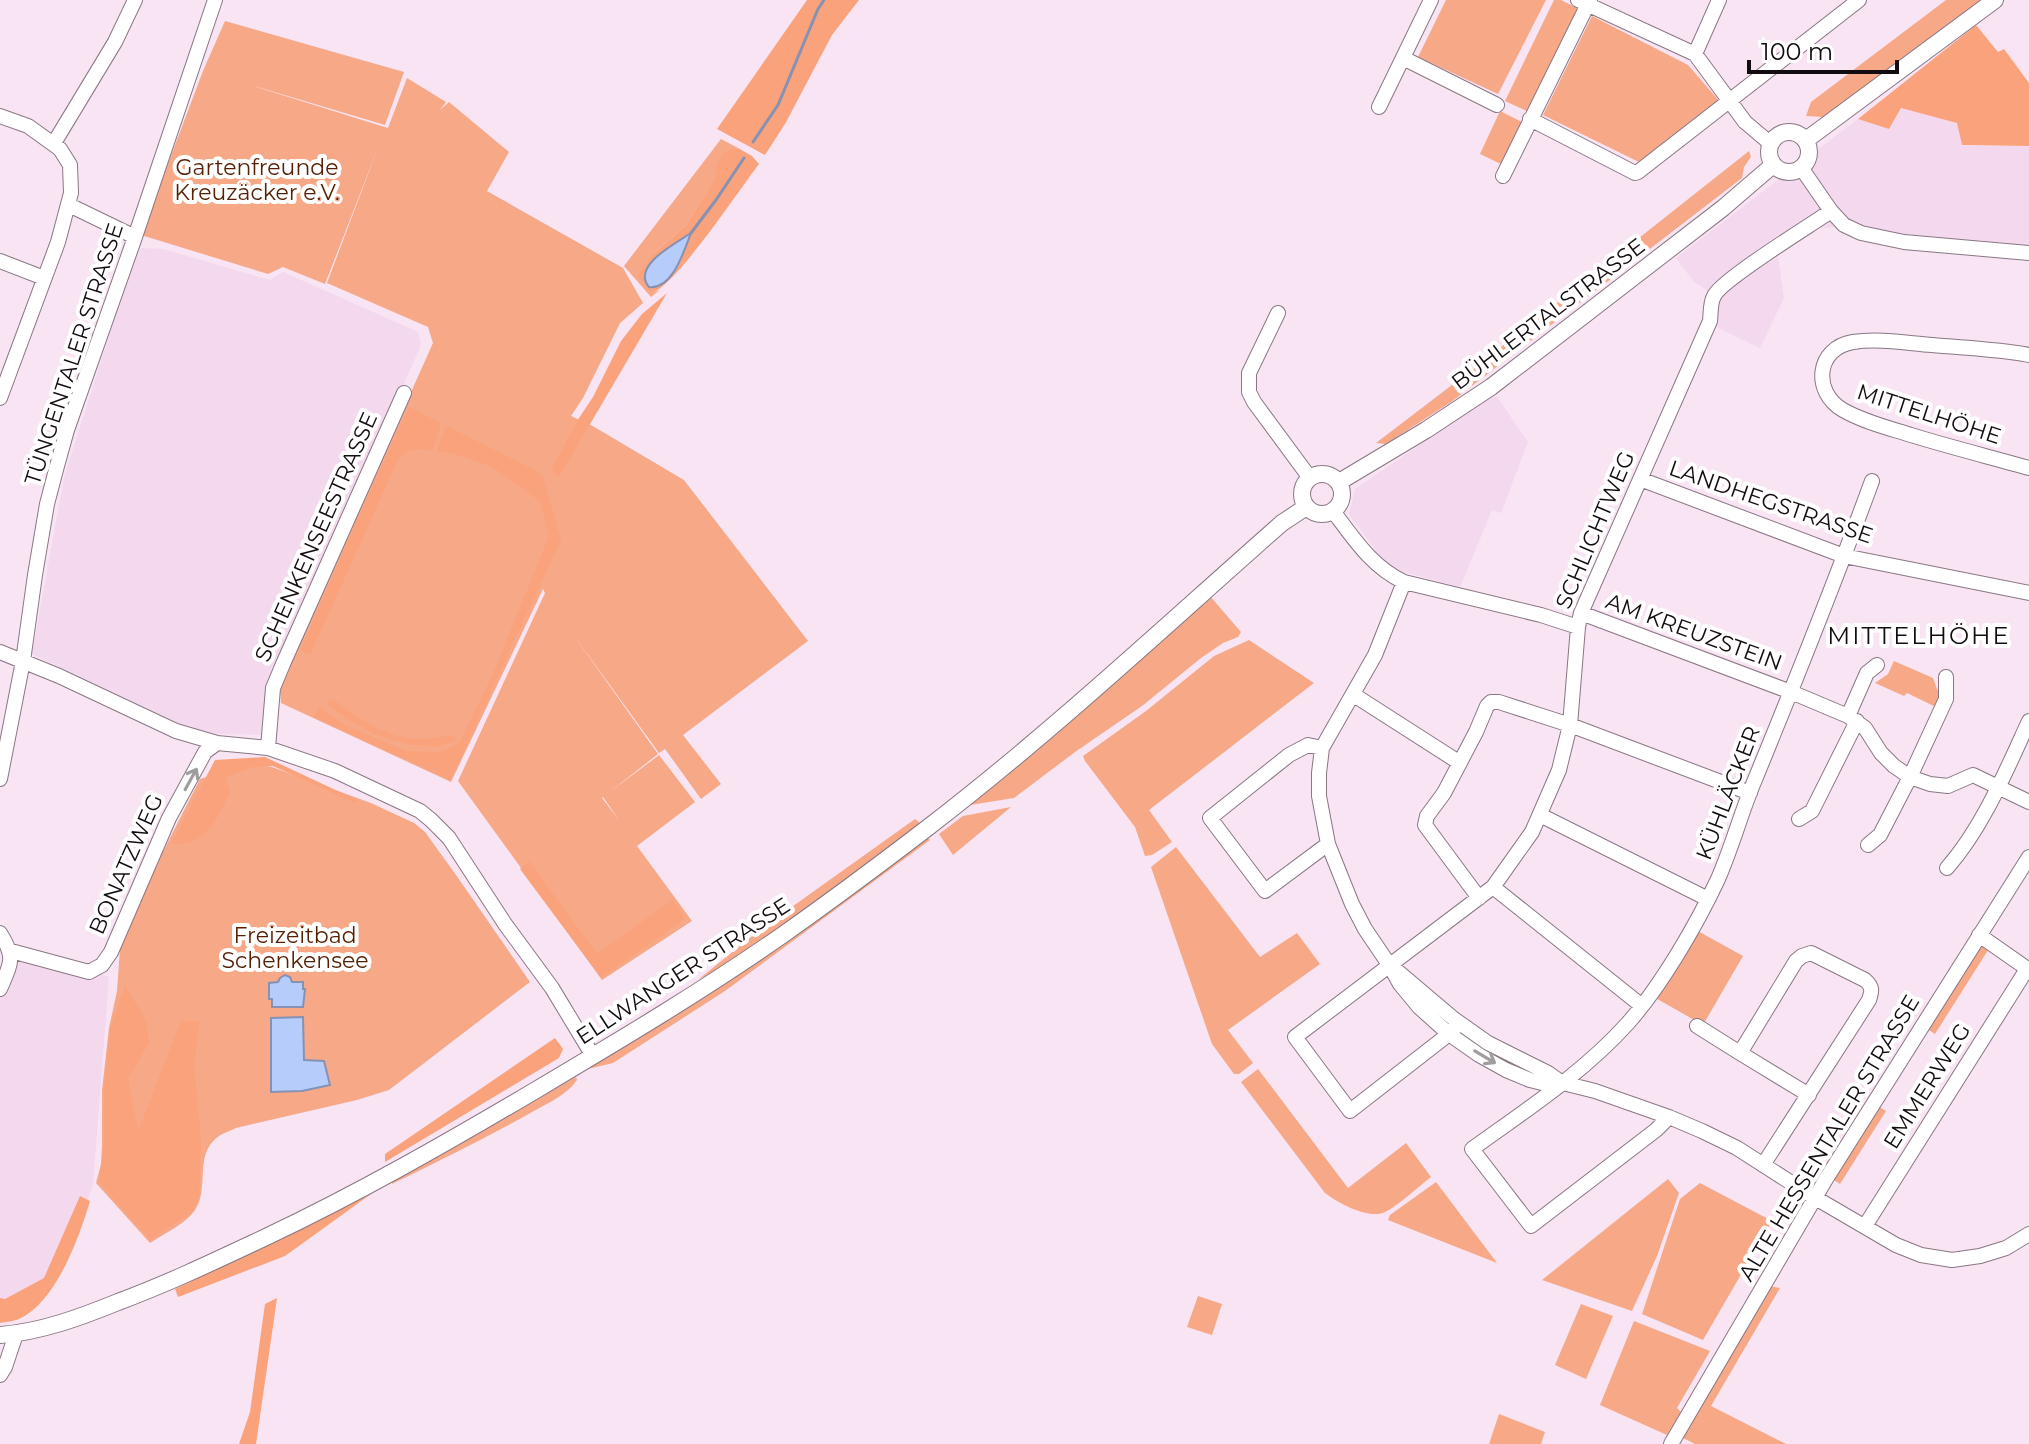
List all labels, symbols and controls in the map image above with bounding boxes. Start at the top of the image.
scale bar [1749,24,1897,74]
text: 100 m [1761,37,1833,66]
park label: Gartenfreunde Kreuzäcker e.V. [174,154,340,206]
street label: TÜNGENTALER STRASSE [19,220,129,488]
street label: BÜHLERTALSTRASSE [1446,232,1650,396]
street label: MITTELHÖHE [1854,378,2004,450]
street label: SCHENKENSEESTRASSE [249,408,383,666]
street label: SCHLICHTWEG [1550,447,1640,613]
street label: LANDHEGSTRASSE [1666,454,1876,550]
street label: AM KREUZSTEIN [1602,588,1786,676]
district label: MITTELHÖHE [1827,621,2011,650]
street label: KÜHLÄCKER [1690,722,1766,864]
one-way arrow [183,768,199,791]
street label: BONATZWEG [83,790,169,938]
street label: ELLWANGER STRASSE [571,892,795,1050]
park label: Freizeitbad Schenkensee [222,922,368,974]
street label: ALTE HESSENTALER STRASSE [1733,990,1925,1286]
street label: EMMERWEG [1878,1018,1976,1154]
one-way arrow [1473,1050,1496,1066]

